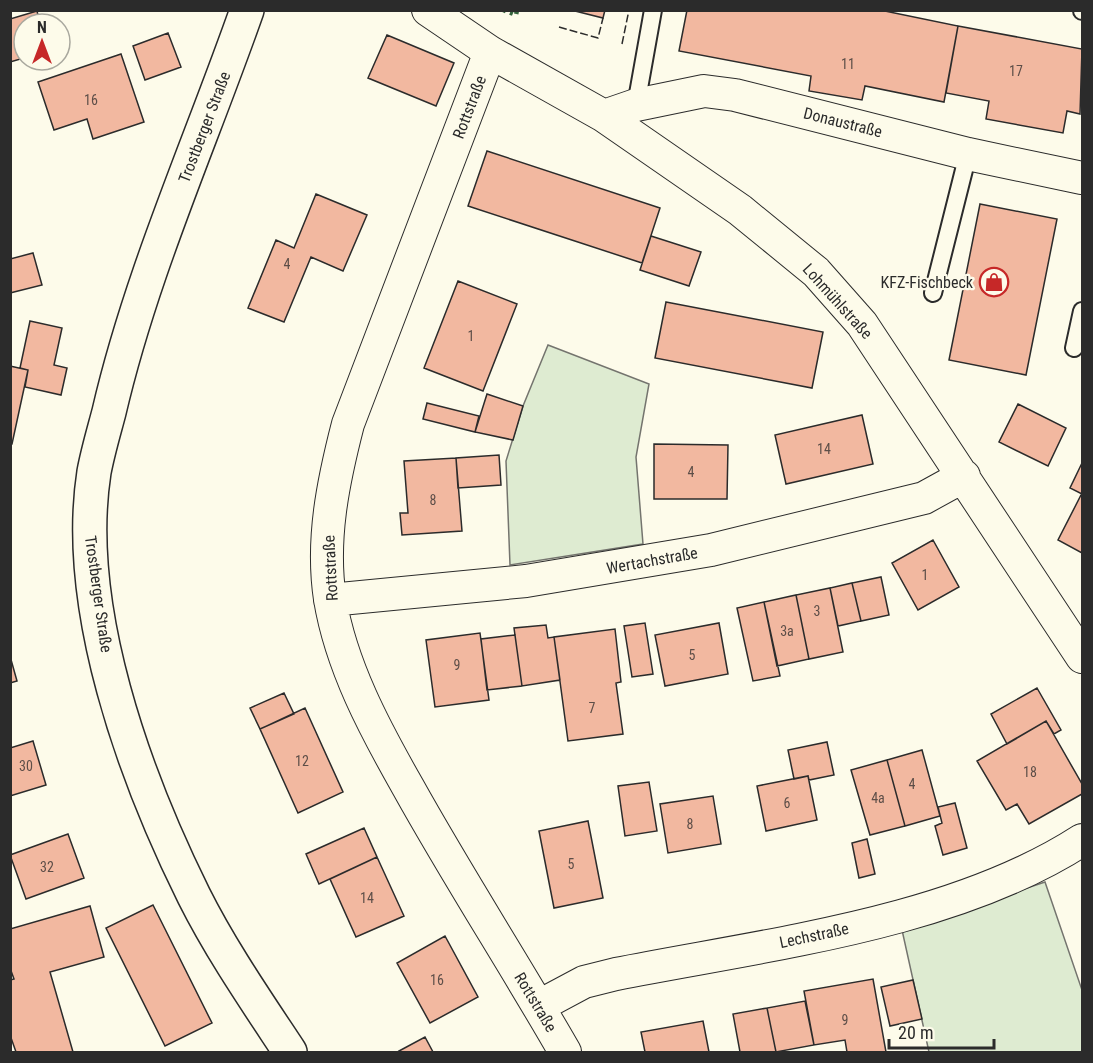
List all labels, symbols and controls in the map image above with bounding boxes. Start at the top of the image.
north arrow [12,12,72,72]
text: N [37,18,47,37]
house number: 11 [841,56,855,72]
house number: 17 [1009,63,1023,79]
street label: Trostberger Straße [175,69,234,186]
street label: Rottstraße [449,73,490,141]
house number: 16 [84,92,98,108]
street label: Donaustraße [802,104,884,141]
house number: 4 [284,256,291,272]
street label: Lohmühlstraße [799,260,876,343]
shop icon: KFZ-Fischbeck [978,266,1010,298]
place label: KFZ-Fischbeck [880,273,974,292]
house number: 1 [468,328,474,344]
house number: 14 [817,441,831,457]
house number: 4 [688,464,695,480]
house number: 8 [430,492,437,508]
street label: Trostberger Straße [81,534,116,654]
street label: Rottstraße [319,534,342,601]
street label: Wertachstraße [605,543,699,578]
house number: 1 [922,567,928,583]
house number: 3 [814,603,820,619]
house number: 3a [780,623,794,639]
house number: 5 [689,647,696,663]
house number: 9 [454,657,460,673]
house number: 7 [589,700,596,716]
house number: 12 [295,753,309,769]
house number: 30 [19,758,33,774]
house number: 18 [1023,764,1037,780]
house number: 4 [909,776,916,792]
house number: 4a [871,790,885,806]
house number: 6 [784,795,791,811]
house number: 8 [687,816,694,832]
house number: 5 [568,856,575,872]
house number: 32 [40,859,54,875]
house number: 14 [360,890,374,906]
street label: Lechstraße [778,919,850,952]
street label: Rottstraße [510,969,561,1035]
house number: 16 [430,972,444,988]
house number: 9 [842,1012,848,1028]
scale bar [889,1012,994,1050]
text: 20 m [898,1022,933,1043]

